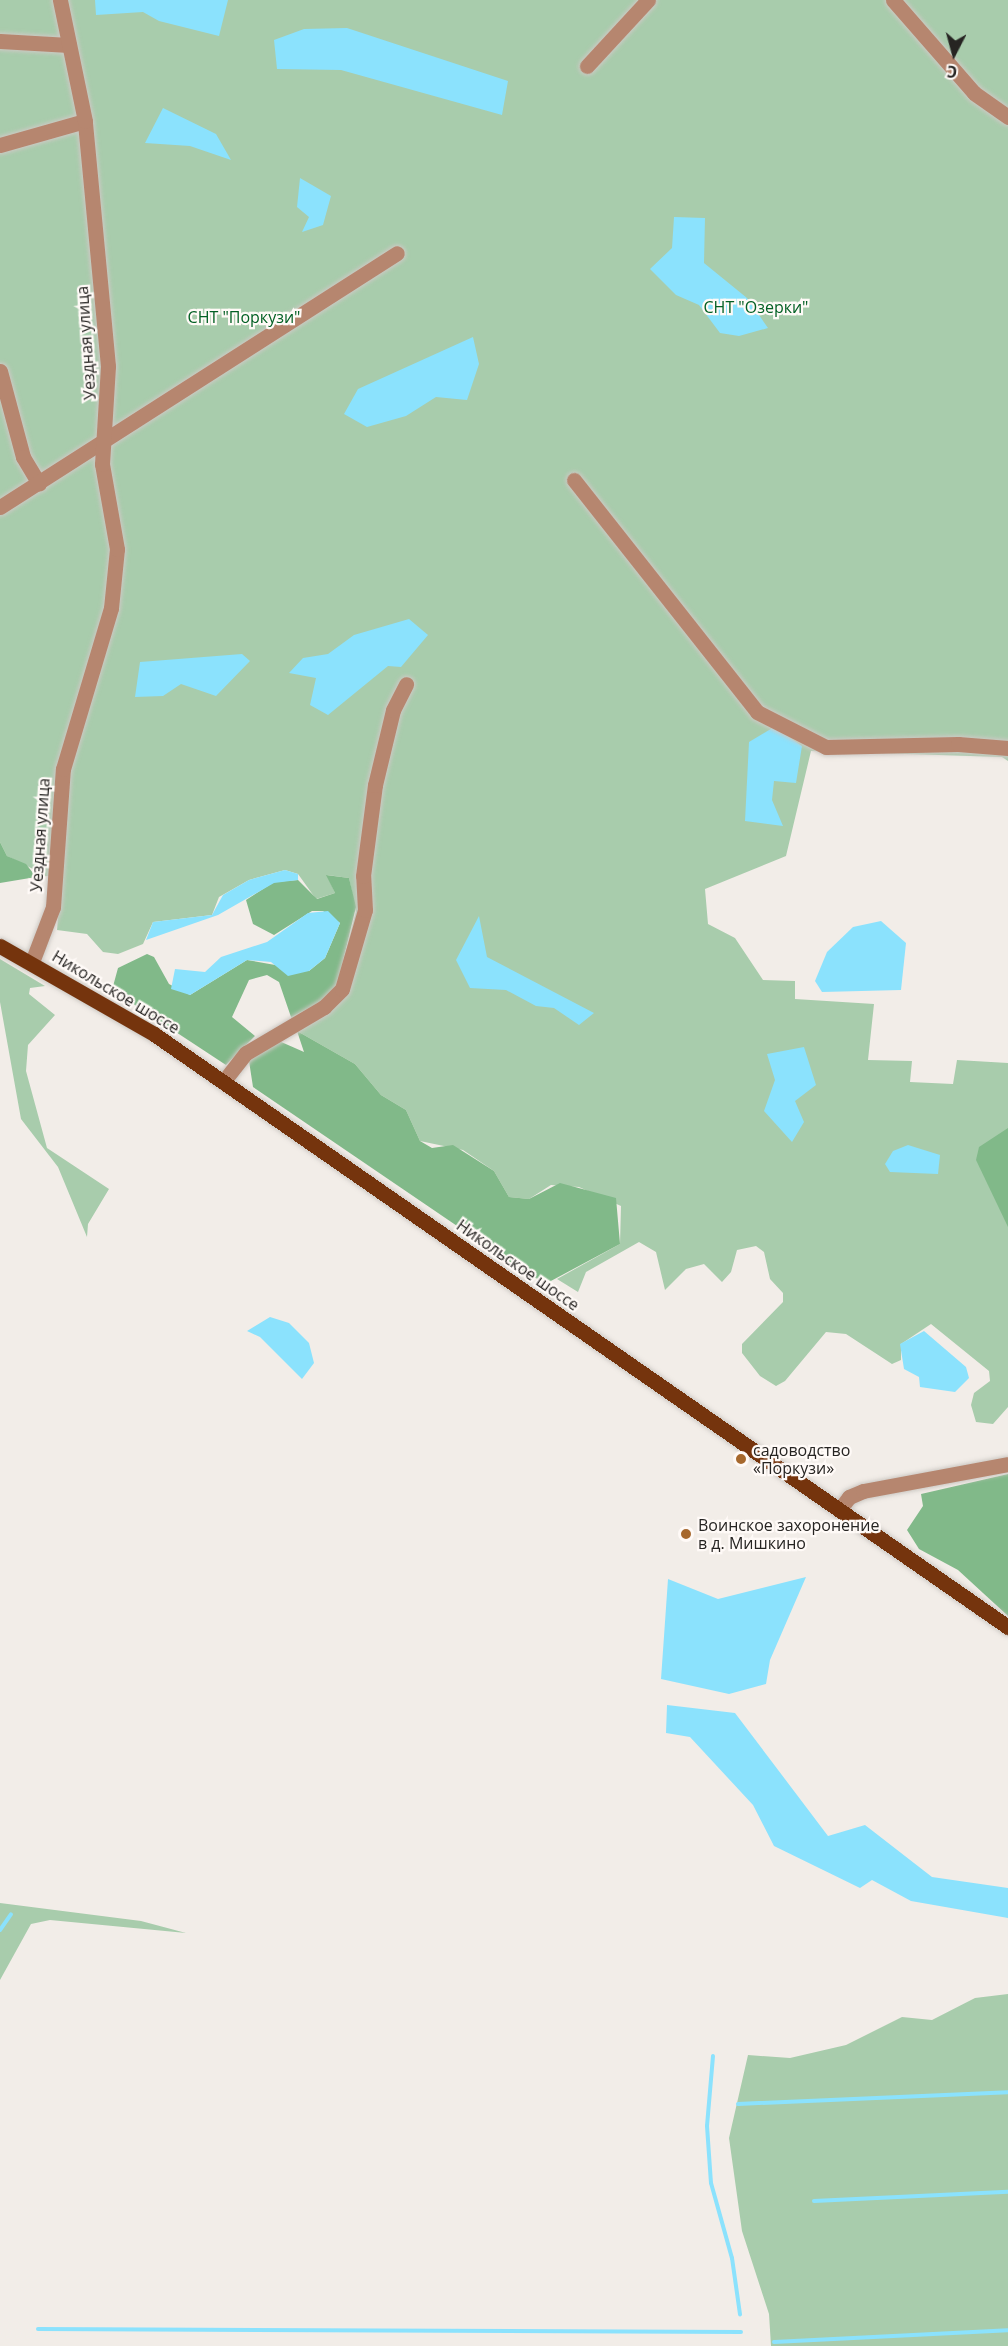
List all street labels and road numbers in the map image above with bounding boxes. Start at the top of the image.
street label: Уездная улица [72,285,100,401]
street label: Уездная улица [26,777,54,893]
street label: Никольское шоссе [49,946,183,1038]
street label: Никольское шоссе [453,1215,583,1315]

